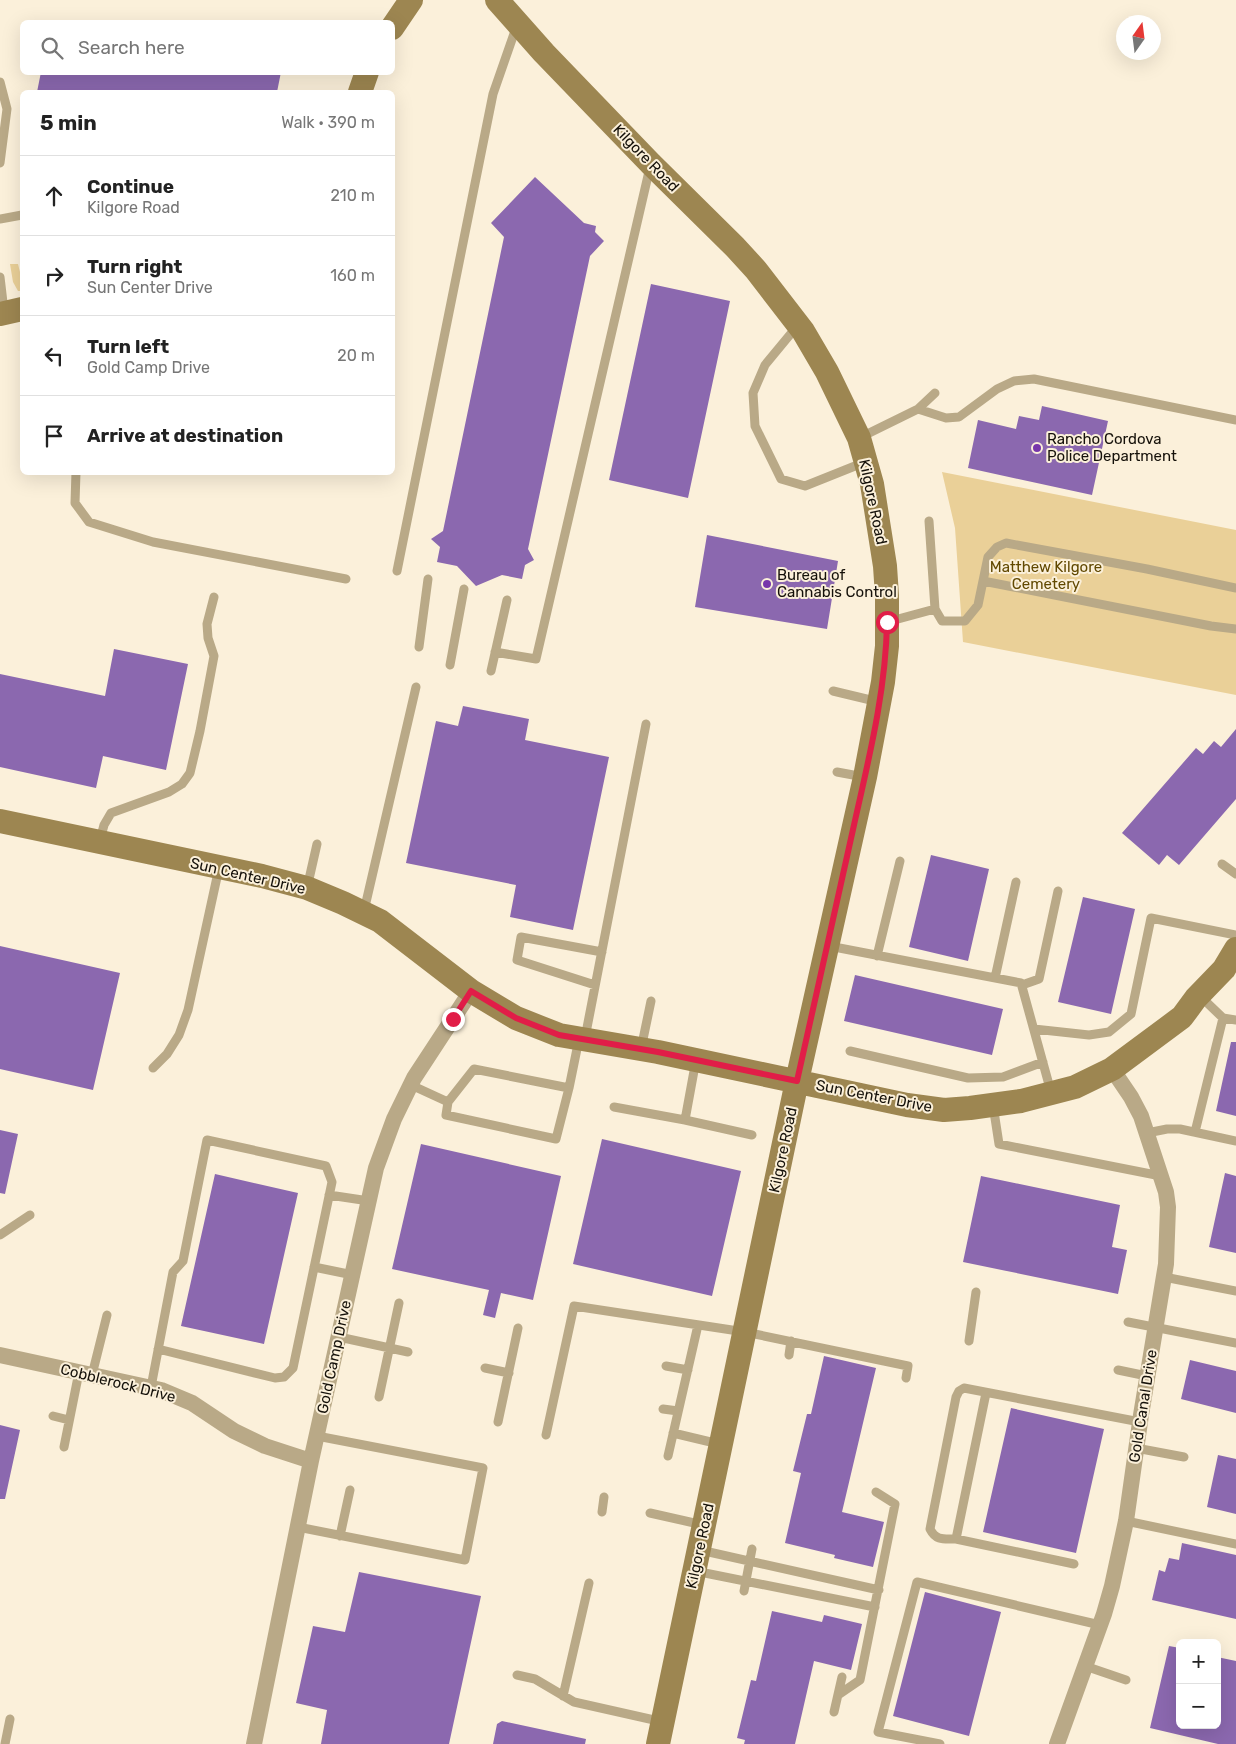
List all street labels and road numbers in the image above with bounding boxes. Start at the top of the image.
street label: Kilgore Road [609,120,683,196]
street label: Kilgore Road [855,458,891,546]
street label: Sun Center Drive [189,854,307,898]
street label: Sun Center Drive [814,1076,934,1116]
street label: Kilgore Road [765,1106,801,1194]
street label: Gold Camp Drive [313,1299,355,1415]
street label: Gold Canal Drive [1125,1348,1161,1464]
street label: Cobblerock Drive [58,1360,178,1406]
street label: Kilgore Road [682,1502,718,1590]

